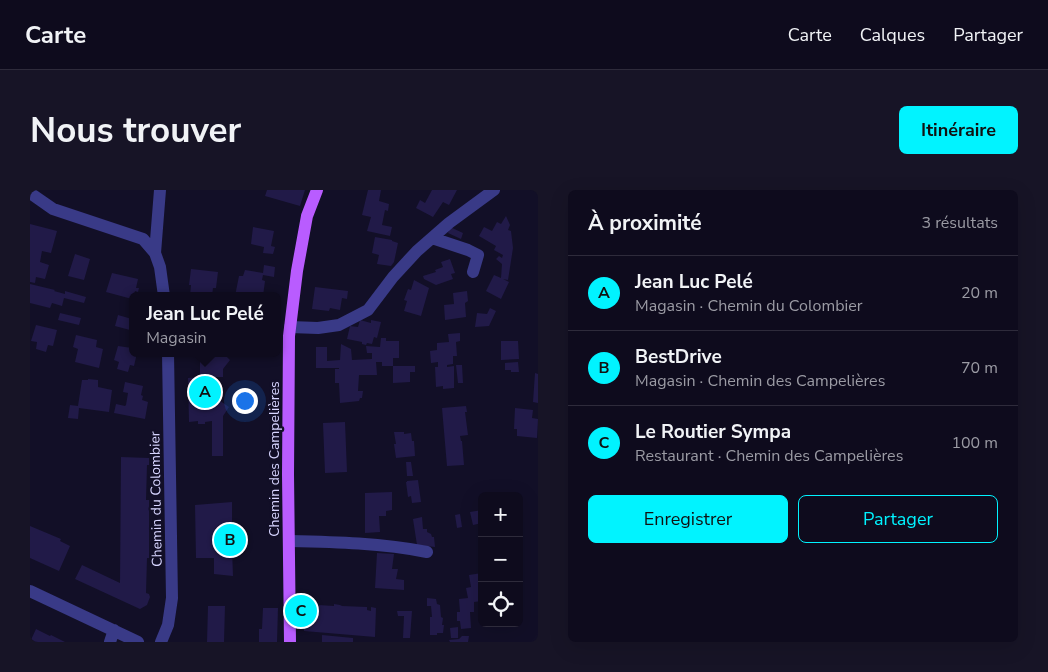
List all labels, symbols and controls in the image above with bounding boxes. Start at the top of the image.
text: Carte [25,19,86,51]
text: Carte [788,23,832,47]
text: Calques [860,23,925,47]
text: Partager [953,23,1023,47]
button: Itinéraire [899,106,1018,154]
text: Nous trouver [30,107,241,154]
text: À proximité [588,209,702,237]
text: 3 résultats [922,212,998,234]
text: Jean Luc Pelé [635,269,753,295]
text: A [598,282,610,304]
text: 20 m [961,282,998,304]
popup [129,292,281,357]
text: Magasin · Chemin du Colombier [635,295,862,317]
text: Jean Luc Pelé [146,301,264,327]
text: Magasin [146,327,207,349]
text: BestDrive [635,344,722,370]
text: B [598,357,610,379]
text: 70 m [961,357,998,379]
text: Magasin · Chemin des Campelières [635,370,885,392]
pin: A [189,373,221,411]
street label: Chemin des Campelières [265,381,284,537]
your location [232,388,258,414]
text: Le Routier Sympa [635,419,791,445]
street label: Chemin du Colombier [145,431,167,567]
text: C [599,432,609,454]
text: 100 m [951,432,998,454]
text: Restaurant · Chemin des Campelières [635,445,903,467]
map controls [478,492,523,627]
button: + [478,492,523,537]
button: Enregistrer [588,495,788,543]
button: Partager [798,495,998,543]
pin: B [214,521,246,559]
button: − [478,537,523,582]
button: locate [478,582,523,627]
pin: C [285,592,317,630]

